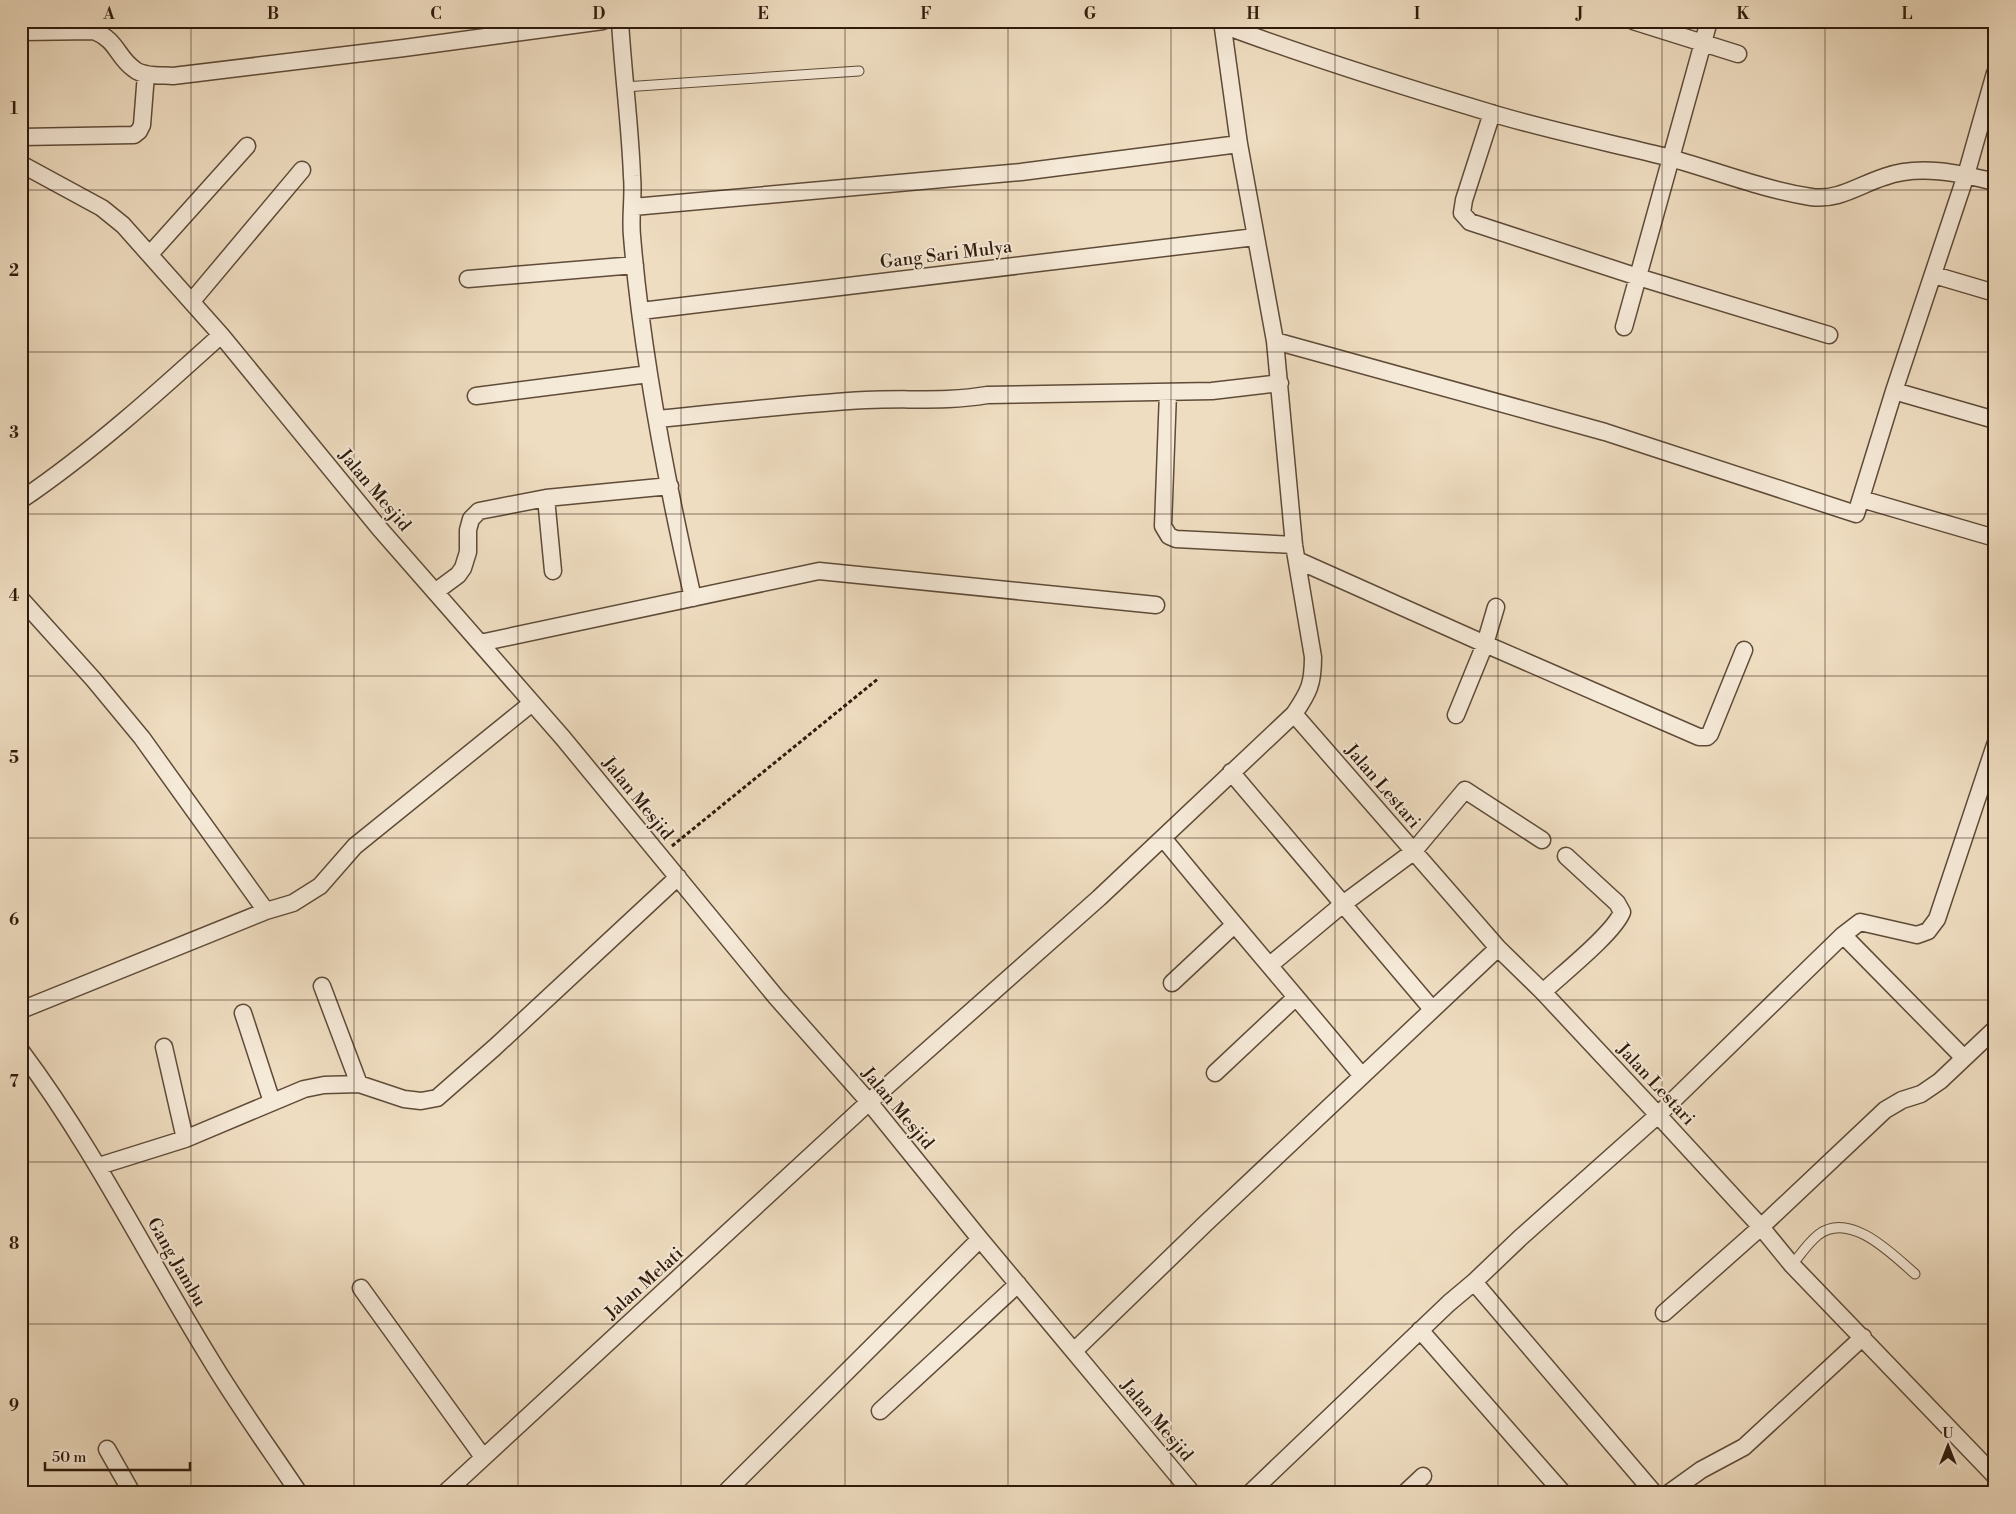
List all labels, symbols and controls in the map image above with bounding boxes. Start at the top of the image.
text: A [102,4,115,24]
text: B [267,4,279,24]
text: C [430,4,442,24]
text: D [593,4,606,24]
text: E [757,4,769,24]
text: F [920,4,932,24]
text: G [1084,4,1097,24]
text: H [1246,4,1260,24]
text: I [1414,4,1420,24]
text: J [1575,4,1583,24]
text: K [1737,4,1751,24]
text: L [1902,4,1913,24]
text: 1 [10,99,18,119]
street label: Gang Sari Mulya [879,235,1014,274]
text: 2 [9,261,19,281]
text: 3 [9,423,19,443]
street label: Jalan Mesjid [333,444,416,537]
text: 4 [9,586,20,606]
street label: Jalan Lestari [1339,739,1426,833]
text: 5 [9,748,19,768]
street label: Jalan Mesjid [596,751,679,845]
text: 6 [9,910,19,930]
street label: Jalan Lestari [1611,1038,1700,1130]
street label: Jalan Mesjid [856,1062,939,1155]
text: 7 [9,1072,19,1092]
street label: Gang Jambu [142,1214,212,1312]
text: 8 [9,1234,19,1254]
street label: Jalan Melati [600,1242,688,1325]
street label: Jalan Mesjid [1115,1374,1198,1467]
text: 9 [9,1396,19,1416]
north arrow [1924,1422,1974,1472]
text: U [1943,1425,1954,1443]
scale bar [45,1439,190,1471]
text: 50 m [52,1448,86,1467]

